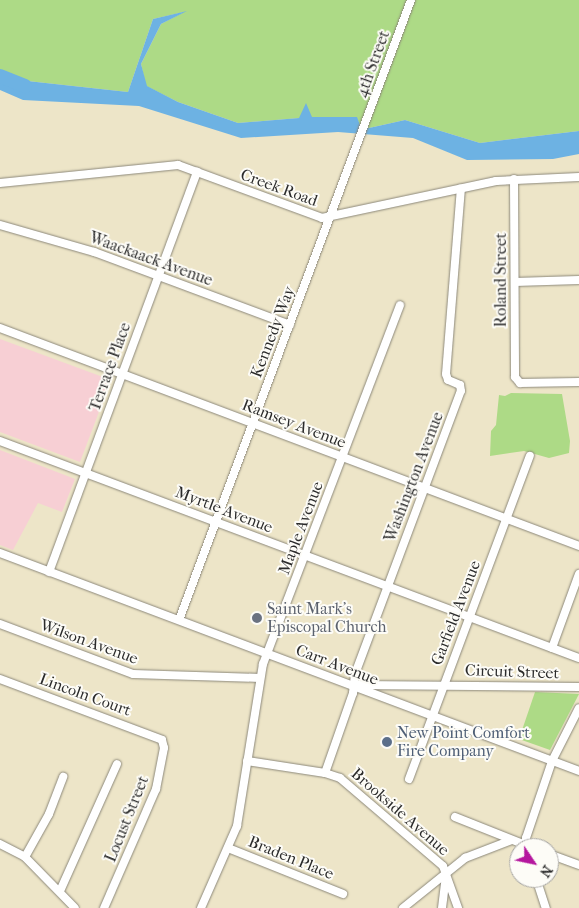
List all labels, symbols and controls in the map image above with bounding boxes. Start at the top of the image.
street label: 4th Street [352,28,394,100]
street label: Creek Road [238,165,320,211]
street label: Waackaack Avenue [87,228,215,290]
street label: Roland Street [491,233,511,327]
street label: Kennedy Way [247,284,299,380]
street label: Terrace Place [85,320,135,414]
street label: Ramsey Avenue [239,395,349,453]
street label: Washington Avenue [380,409,448,545]
street label: Maple Avenue [275,479,327,577]
street label: Myrtle Avenue [173,483,275,537]
street label: Garfield Avenue [427,558,485,668]
place label: Saint Mark's Episcopal Church [267,599,386,637]
marker: Saint Mark's Episcopal Church [251,612,263,624]
street label: Wilson Avenue [37,615,141,669]
street label: Carr Avenue [293,640,381,690]
street label: Circuit Street [465,661,559,683]
street label: Lincoln Court [37,670,133,720]
place label: New Point Comfort Fire Company [397,723,530,761]
marker: New Point Comfort Fire Company [381,736,393,748]
street label: Brookside Avenue [347,764,453,860]
street label: Locust Street [101,773,153,865]
street label: Braden Place [245,832,337,884]
north arrow [509,838,559,888]
text: N [536,862,556,880]

